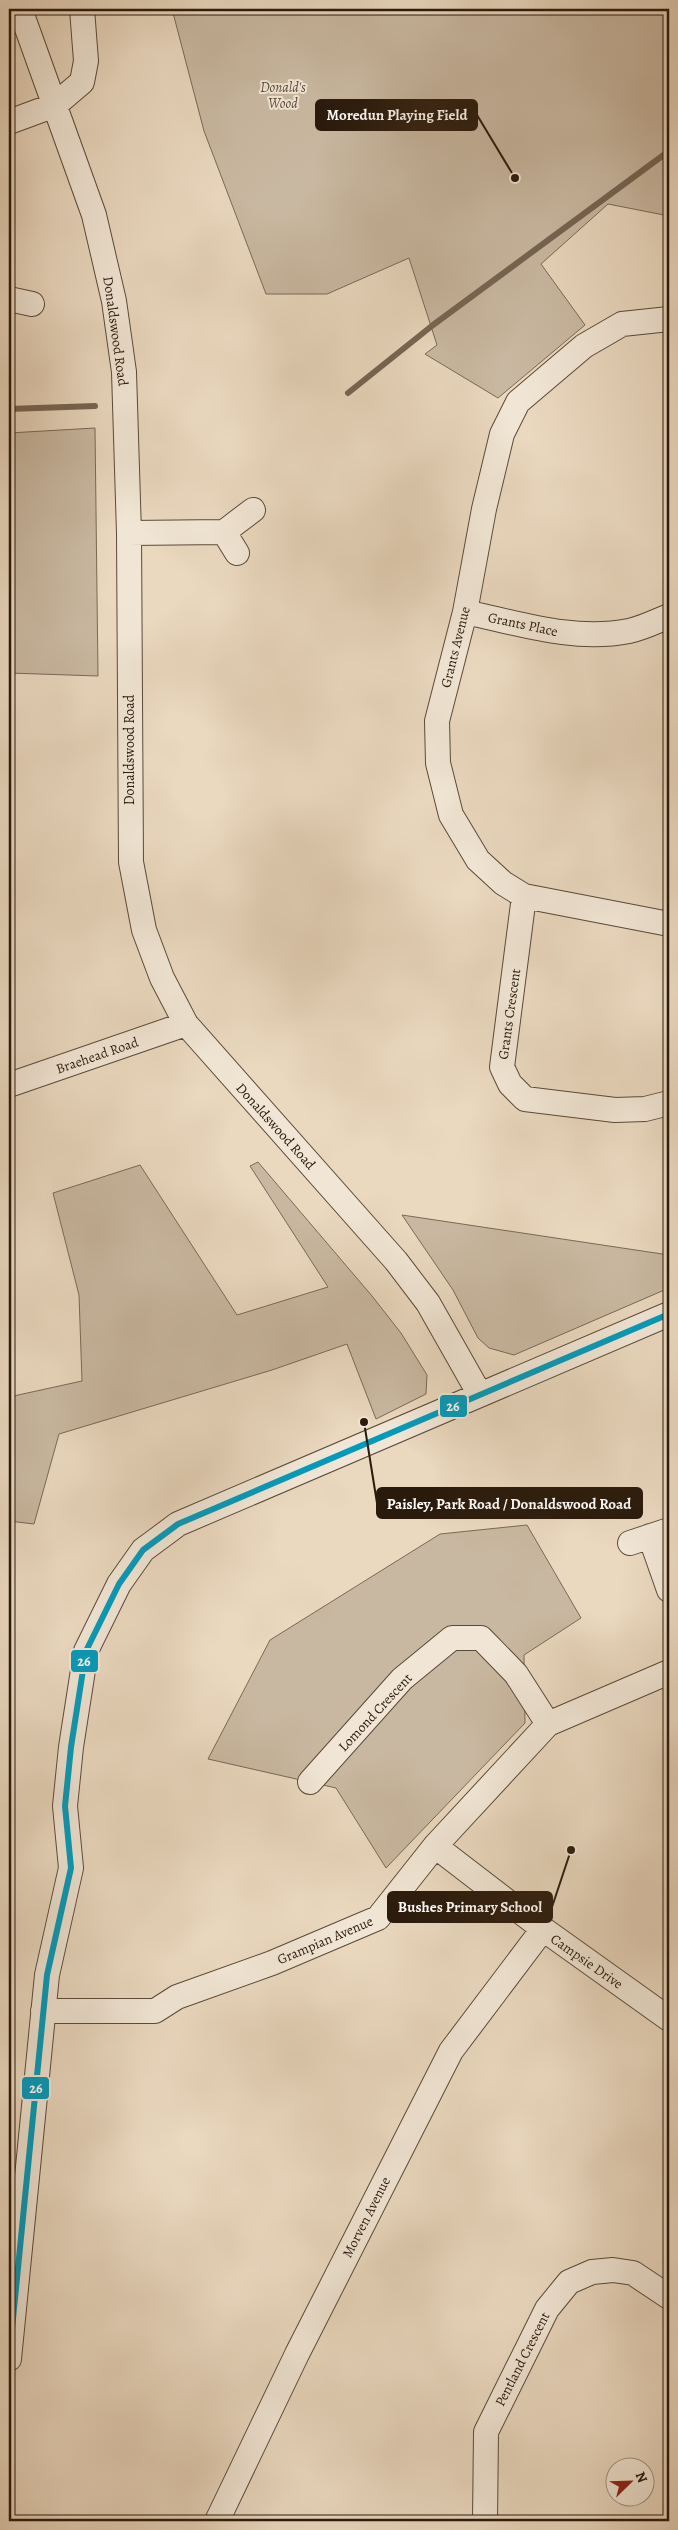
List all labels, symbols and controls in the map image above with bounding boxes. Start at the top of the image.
park label: Donald's Wood [260,78,306,113]
callout: Moredun Playing Field [316,100,477,130]
text: Moredun Playing Field [327,105,468,125]
street label: Donaldswood Road [98,275,133,388]
street label: Grants Avenue [436,604,475,690]
street label: Grants Place [486,608,560,641]
street label: Donaldswood Road [120,694,139,805]
street label: Grants Crescent [494,967,525,1061]
street label: Braehead Road [53,1032,141,1078]
street label: Donaldswood Road [232,1079,320,1174]
line badge: 26 [439,1394,468,1418]
text: 26 [446,1397,460,1416]
callout: Paisley, Park Road / Donaldswood Road [377,1488,642,1518]
text: Paisley, Park Road / Donaldswood Road [387,1494,632,1514]
line badge: 26 [70,1649,99,1673]
text: 26 [77,1652,91,1671]
street label: Lomond Crescent [334,1669,417,1756]
callout: Bushes Primary School [388,1892,552,1922]
text: Bushes Primary School [398,1897,542,1917]
street label: Grampian Avenue [274,1912,376,1969]
street label: Campsie Drive [547,1929,627,1993]
line badge: 26 [21,2076,50,2100]
text: 26 [29,2079,43,2098]
street label: Morven Avenue [338,2173,395,2261]
street label: Pentland Crescent [490,2308,555,2410]
north arrow [606,2458,656,2508]
text: N [631,2469,652,2486]

